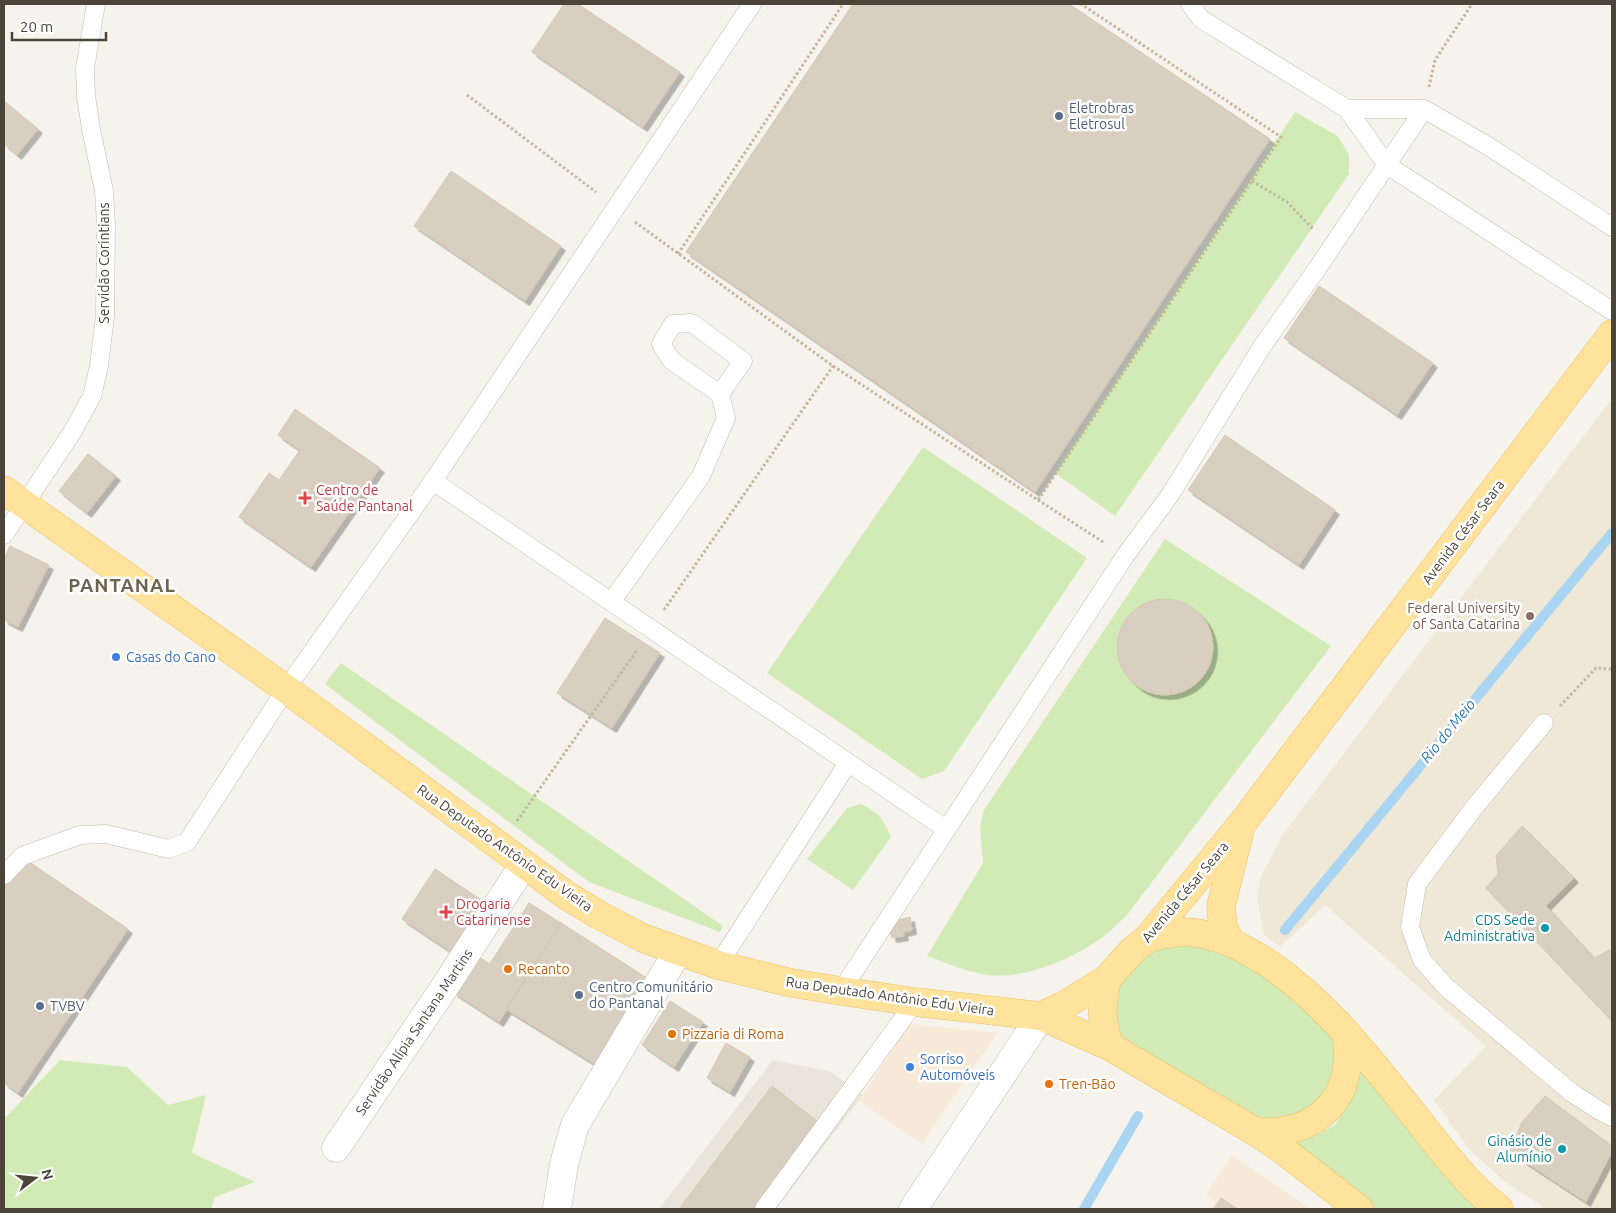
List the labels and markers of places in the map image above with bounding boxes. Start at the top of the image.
place label: Eletrobras Eletrosul [1069,100,1134,132]
marker: Eletrobras Eletrosul [1053,110,1065,122]
place label: Centro de Saúde Pantanal [316,482,413,514]
marker: Centro de Saúde Pantanal [298,491,312,505]
place label: Federal University of Santa Catarina [1407,600,1520,632]
marker: Federal University of Santa Catarina [1524,610,1536,622]
place label: Casas do Cano [126,649,216,665]
marker: Casas do Cano [110,651,122,663]
place label: Drogaria Catarinense [456,896,531,928]
marker: Drogaria Catarinense [440,906,452,918]
place label: CDS Sede Administrativa [1444,912,1535,944]
marker: CDS Sede Administrativa [1539,922,1551,934]
place label: Recanto [518,961,570,977]
marker: Recanto [502,963,514,975]
place label: Centro Comunitário do Pantanal [589,979,713,1011]
marker: Centro Comunitário do Pantanal [573,989,585,1001]
place label: TVBV [50,998,85,1014]
marker: TVBV [34,1000,46,1012]
place label: Pizzaria di Roma [682,1026,784,1042]
marker: Pizzaria di Roma [666,1028,678,1040]
place label: Sorriso Automóveis [920,1051,995,1083]
marker: Sorriso Automóveis [904,1061,916,1073]
place label: Tren-Bão [1059,1076,1116,1092]
marker: Tren-Bão [1043,1078,1055,1090]
place label: Ginásio de Alumínio [1487,1133,1552,1165]
marker: Ginásio de Alumínio [1556,1143,1568,1155]

